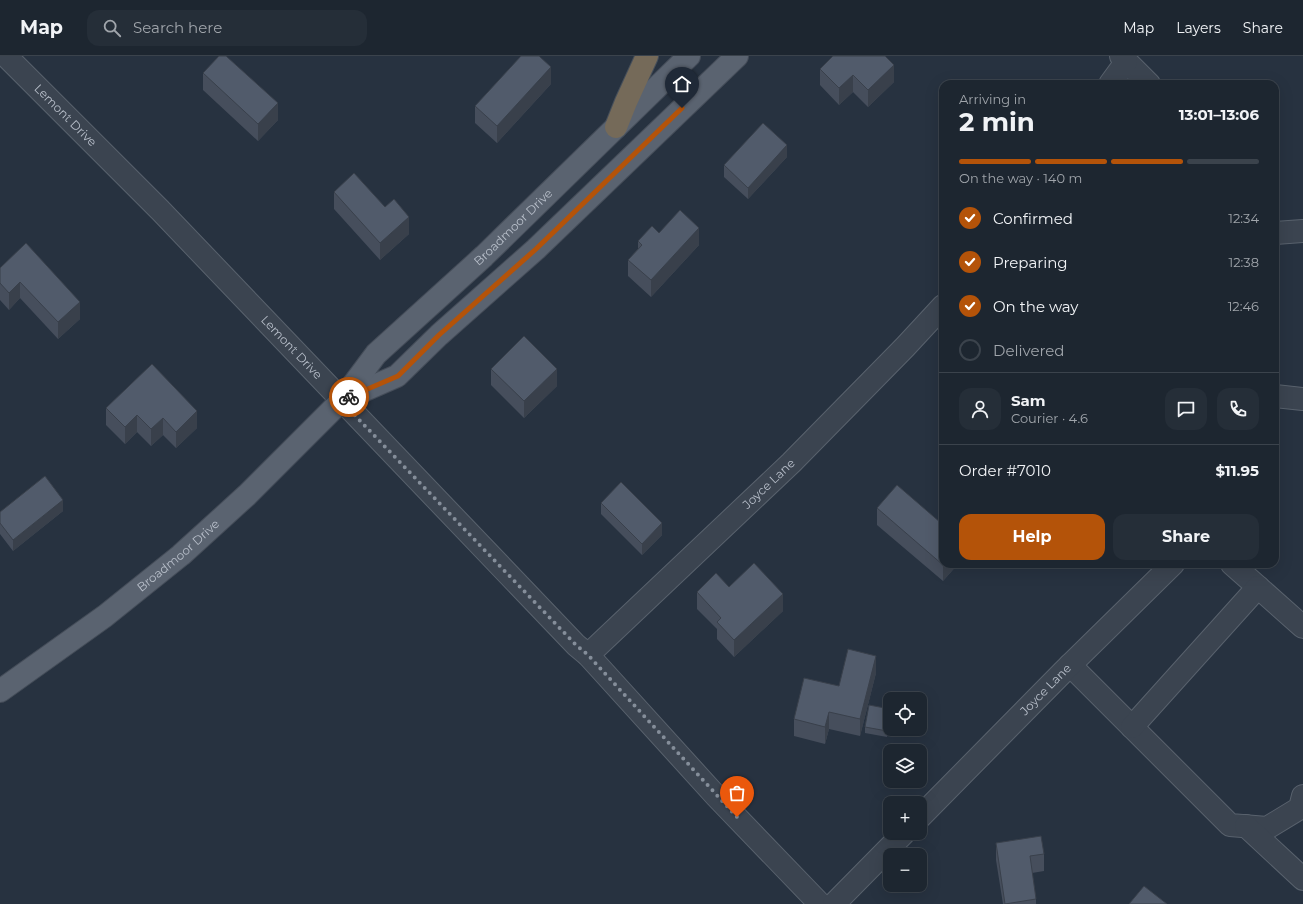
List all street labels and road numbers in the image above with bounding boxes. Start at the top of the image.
street label: Lemont Drive [31,81,100,149]
street label: Broadmoor Drive [471,185,555,269]
street label: Lemont Drive [258,312,326,382]
street label: Joyce Lane [739,455,798,512]
street label: Broadmoor Drive [134,516,222,594]
street label: Joyce Lane [1016,660,1074,719]

